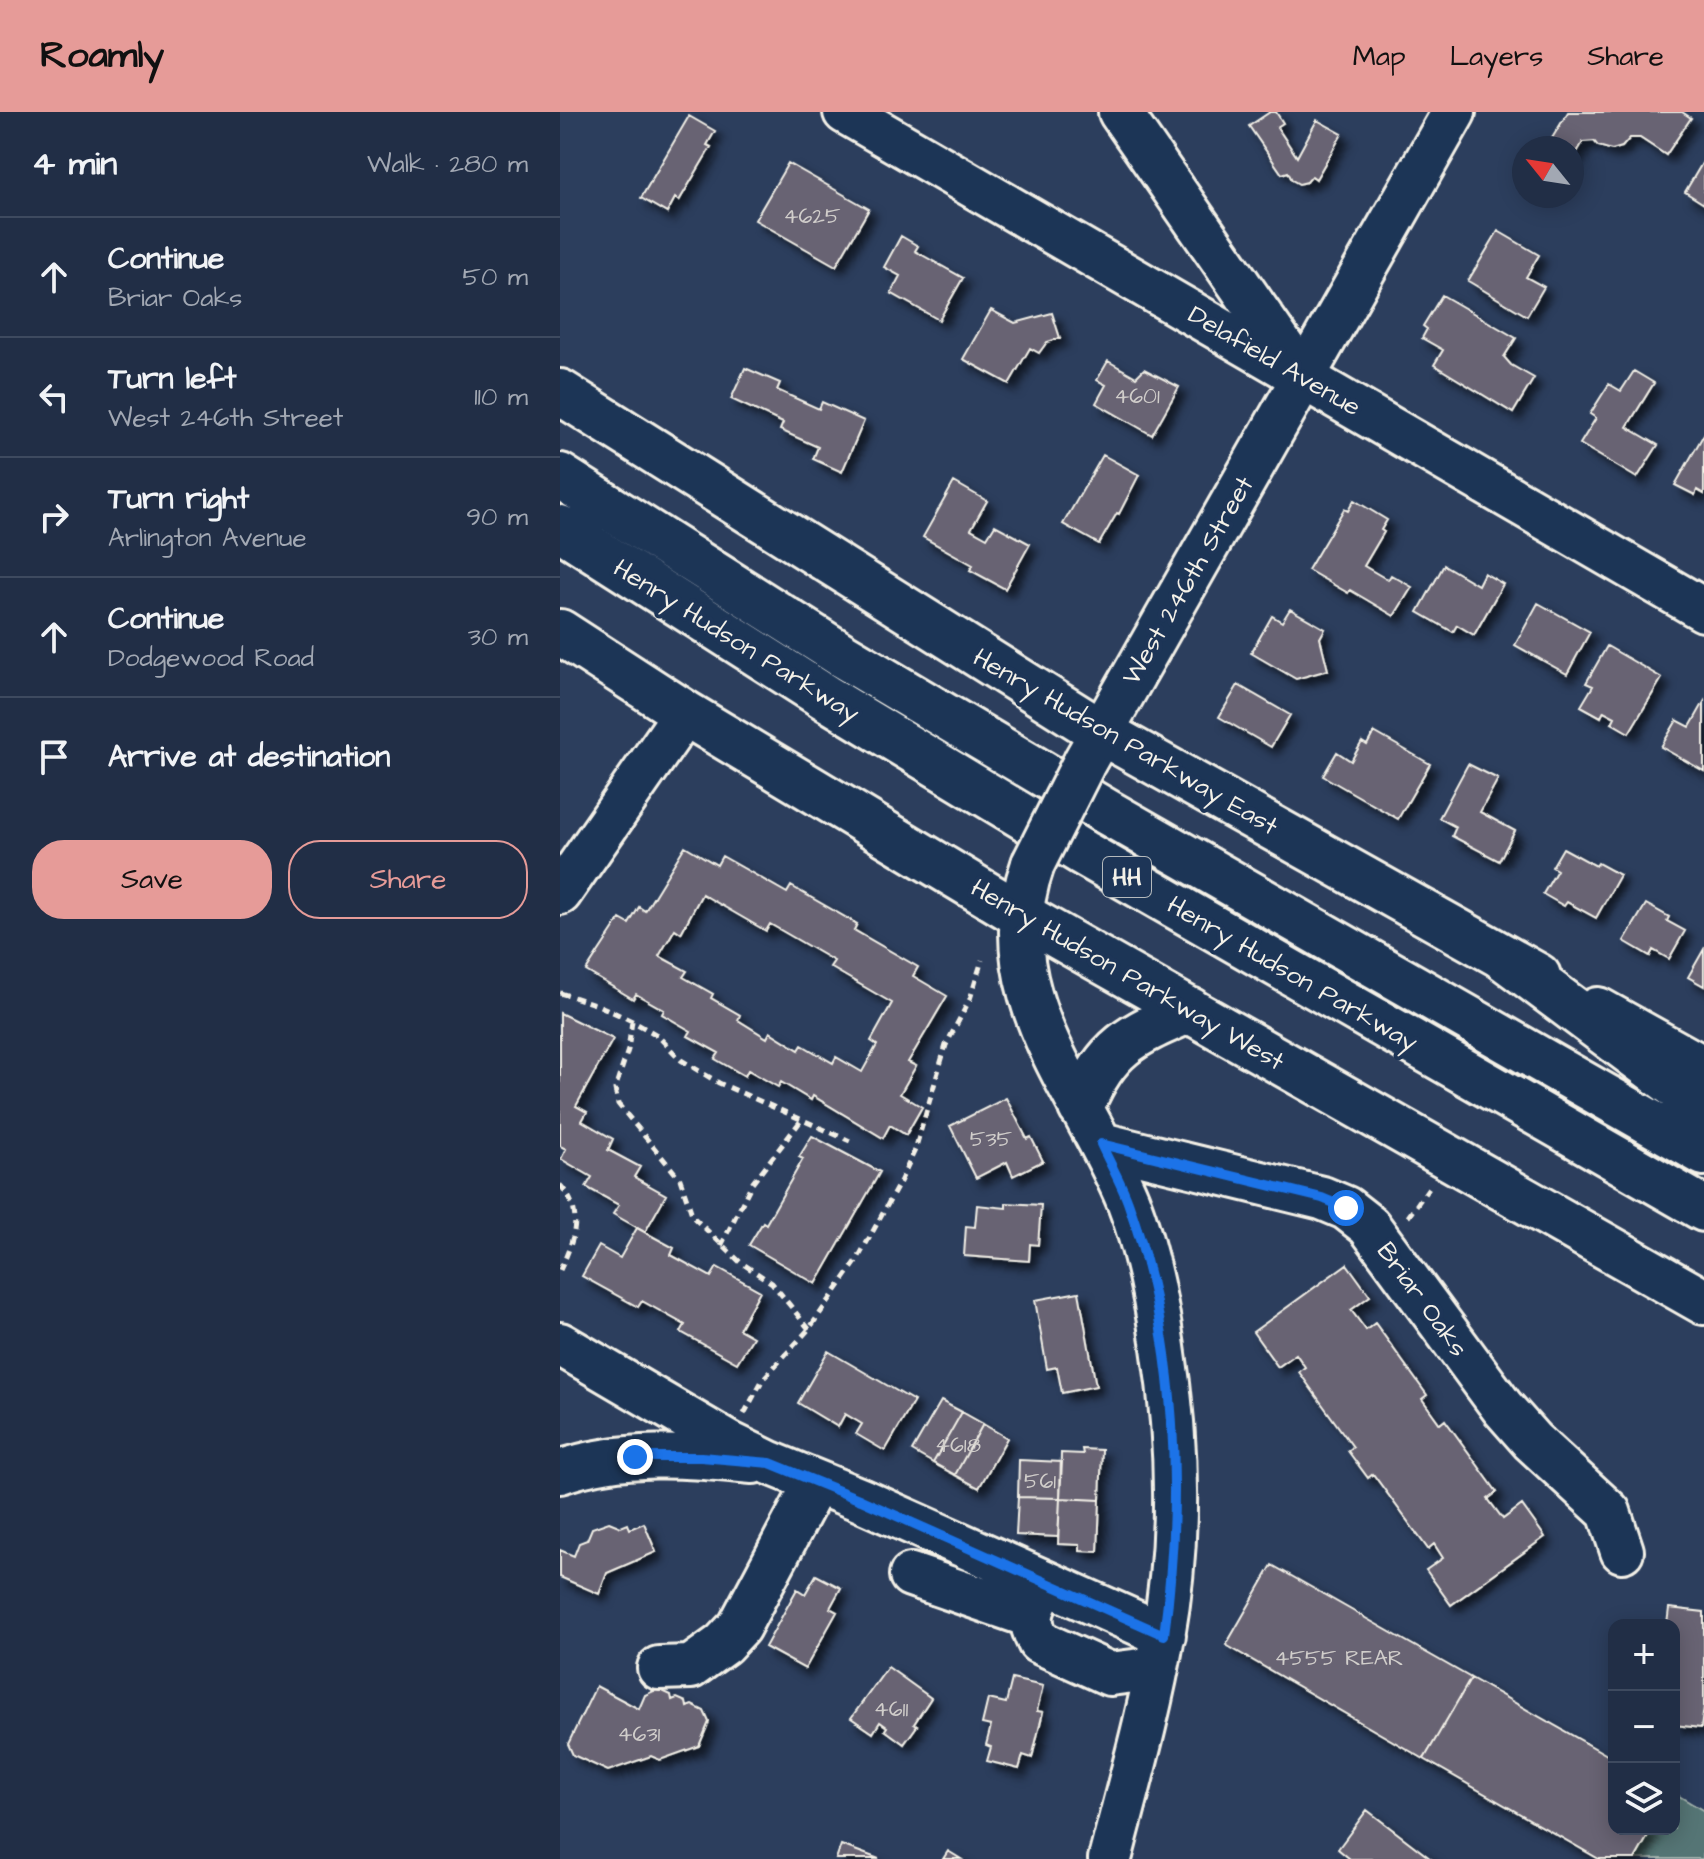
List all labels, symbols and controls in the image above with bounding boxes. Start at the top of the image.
text: Roamly [40,30,164,82]
text: Map [1353,37,1406,76]
text: Layers [1450,37,1543,76]
text: Share [1587,37,1664,76]
north arrow [1512,136,1584,208]
text: 4 min [32,140,117,188]
text: Walk · 280 m [367,146,528,182]
house number: 4625 [784,201,841,232]
text: Continue [108,238,224,280]
icon: ahead [32,255,76,299]
text: 50 m [463,259,528,295]
text: Briar Oaks [108,280,242,316]
street label: Delafield Avenue [1182,297,1367,425]
text: Turn left [108,358,236,400]
icon: left [32,375,76,419]
text: 110 m [474,379,528,415]
house number: 4601 [1114,381,1160,412]
text: West 246th Street [108,400,343,436]
street label: West 246th Street [1113,469,1263,691]
text: Turn right [108,478,249,520]
icon: right [32,495,76,539]
text: 90 m [466,499,528,535]
text: Arlington Avenue [108,520,306,556]
street label: Henry Hudson Parkway [606,550,866,733]
text: Continue [108,598,224,640]
icon: ahead [32,615,76,659]
text: 30 m [468,619,528,655]
text: Dodgewood Road [108,640,314,676]
street label: Henry Hudson Parkway East [965,640,1285,846]
icon: arrive [32,735,76,779]
text: Arrive at destination [108,736,390,778]
button: Save [32,840,272,919]
button: Share [288,840,528,919]
road number: HH [1103,857,1151,897]
street label: Henry Hudson Parkway West [963,870,1291,1082]
street label: Henry Hudson Parkway [1160,887,1424,1062]
house number: 535 [970,1124,1013,1155]
route start [1328,1190,1364,1226]
street label: Briar Oaks [1368,1235,1476,1365]
house number: 4618 [935,1430,981,1461]
route end [617,1439,653,1475]
house number: 561 [1024,1466,1056,1497]
map controls [1608,1619,1680,1835]
button: + [1608,1619,1680,1691]
house number: 4555 REAR [1275,1643,1404,1674]
button: − [1608,1691,1680,1763]
house number: 4611 [874,1694,908,1725]
house number: 4631 [618,1719,661,1750]
button: layers [1608,1763,1680,1835]

